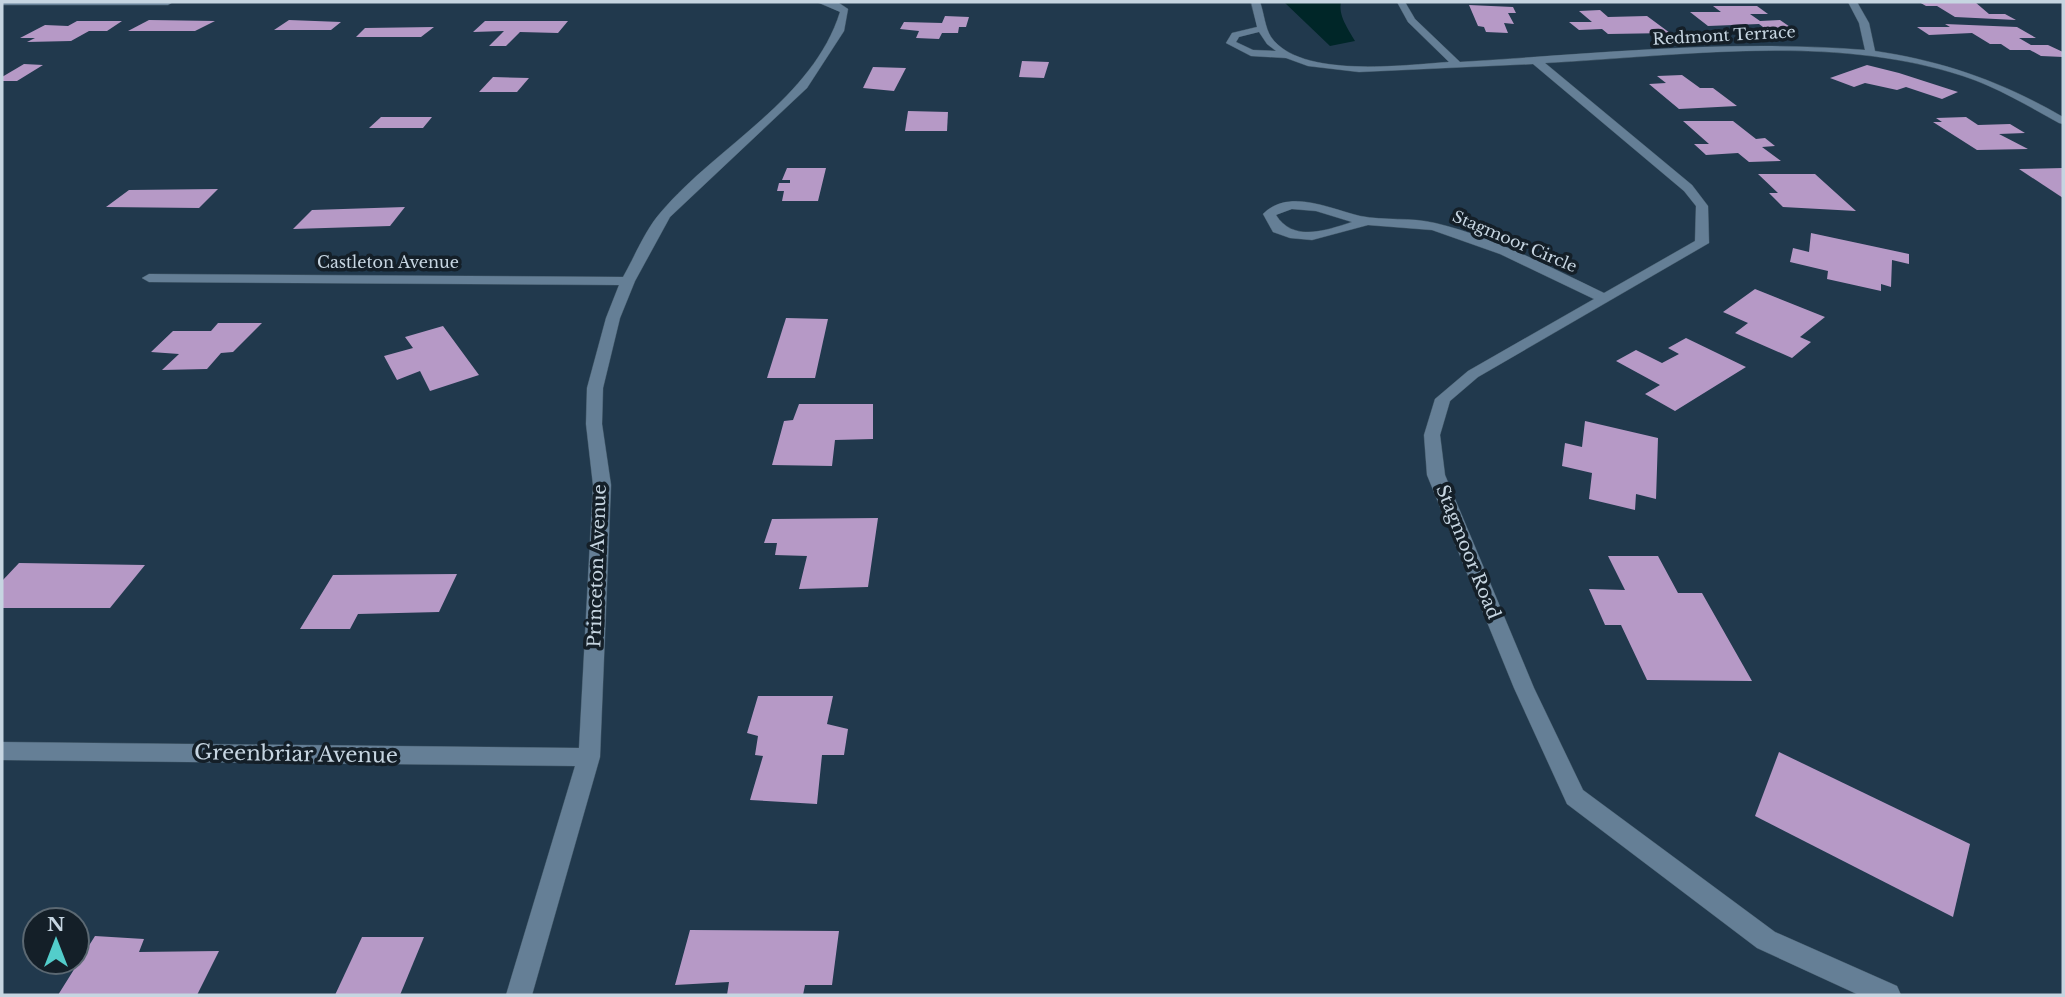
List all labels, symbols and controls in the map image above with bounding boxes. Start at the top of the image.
street label: Redmont Terrace [1652,21,1796,49]
street label: Stagmoor Circle [1450,206,1580,276]
street label: Castleton Avenue [317,252,459,272]
street label: Stagmoor Road [1431,482,1505,622]
street label: Princeton Avenue [583,484,611,648]
street label: Greenbriar Avenue [194,739,398,769]
north arrow [21,906,91,976]
text: N [47,913,65,936]

